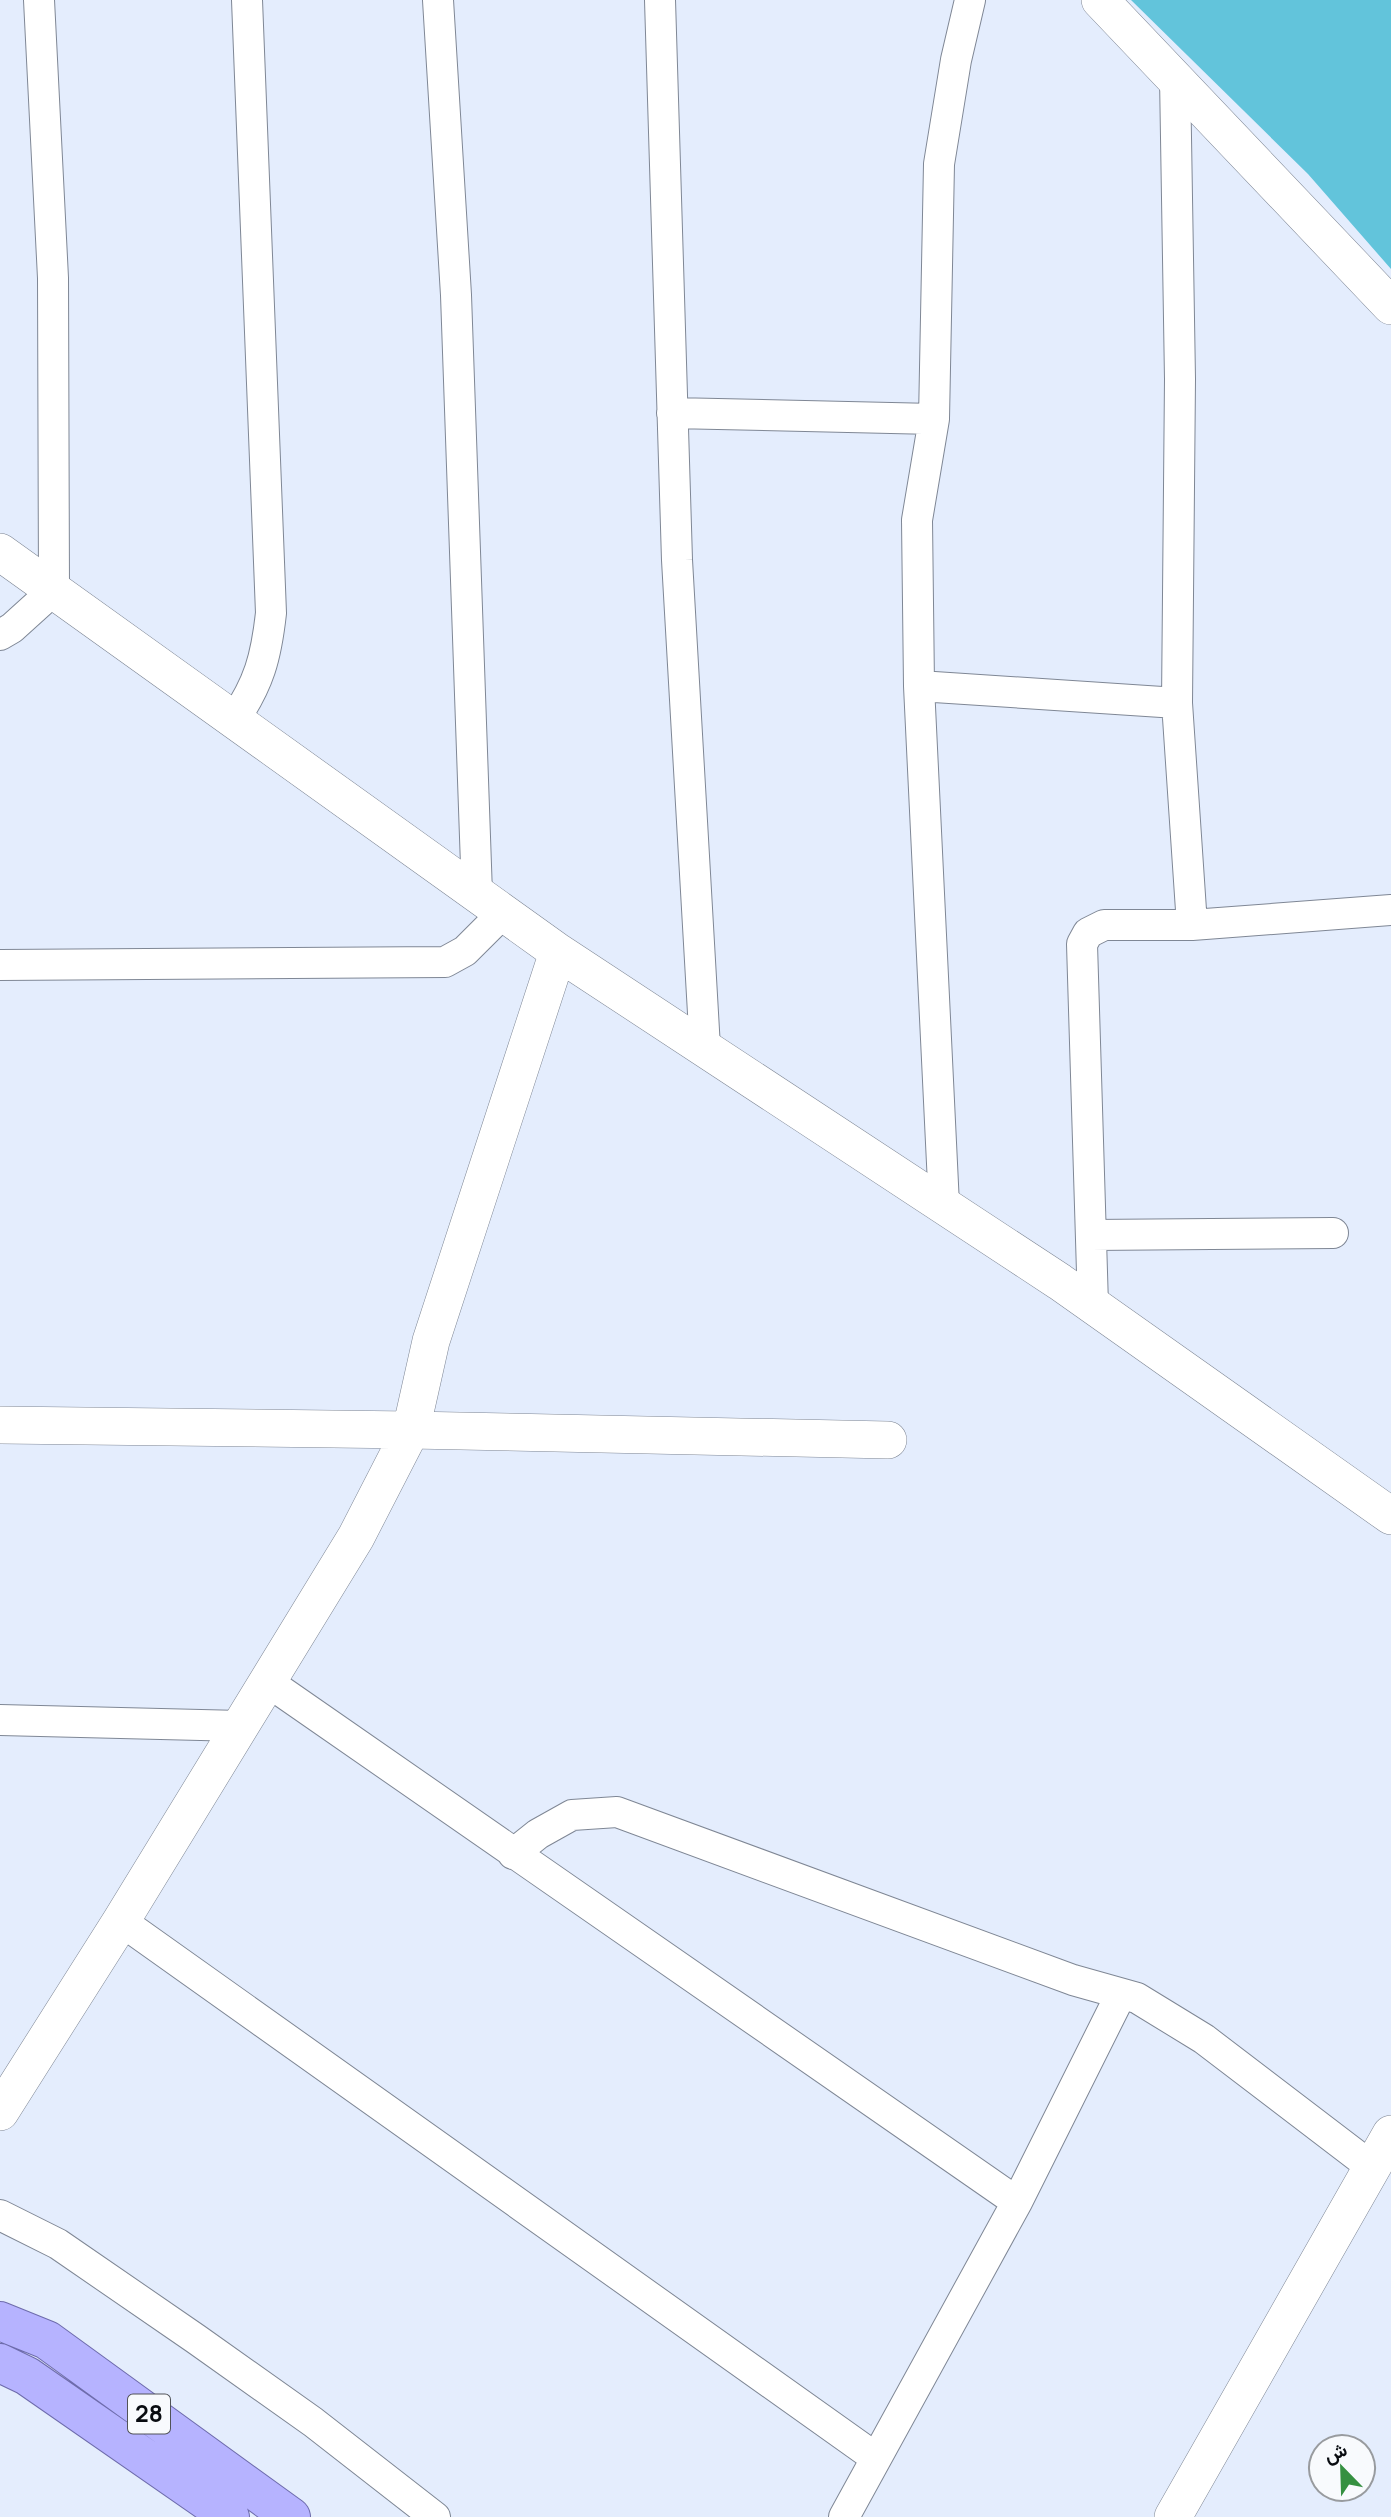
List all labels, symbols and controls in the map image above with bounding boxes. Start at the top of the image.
road number: 28 [128,2394,170,2434]
north arrow [1307,2433,1377,2503]
text: ش [1320,2436,1351,2469]

